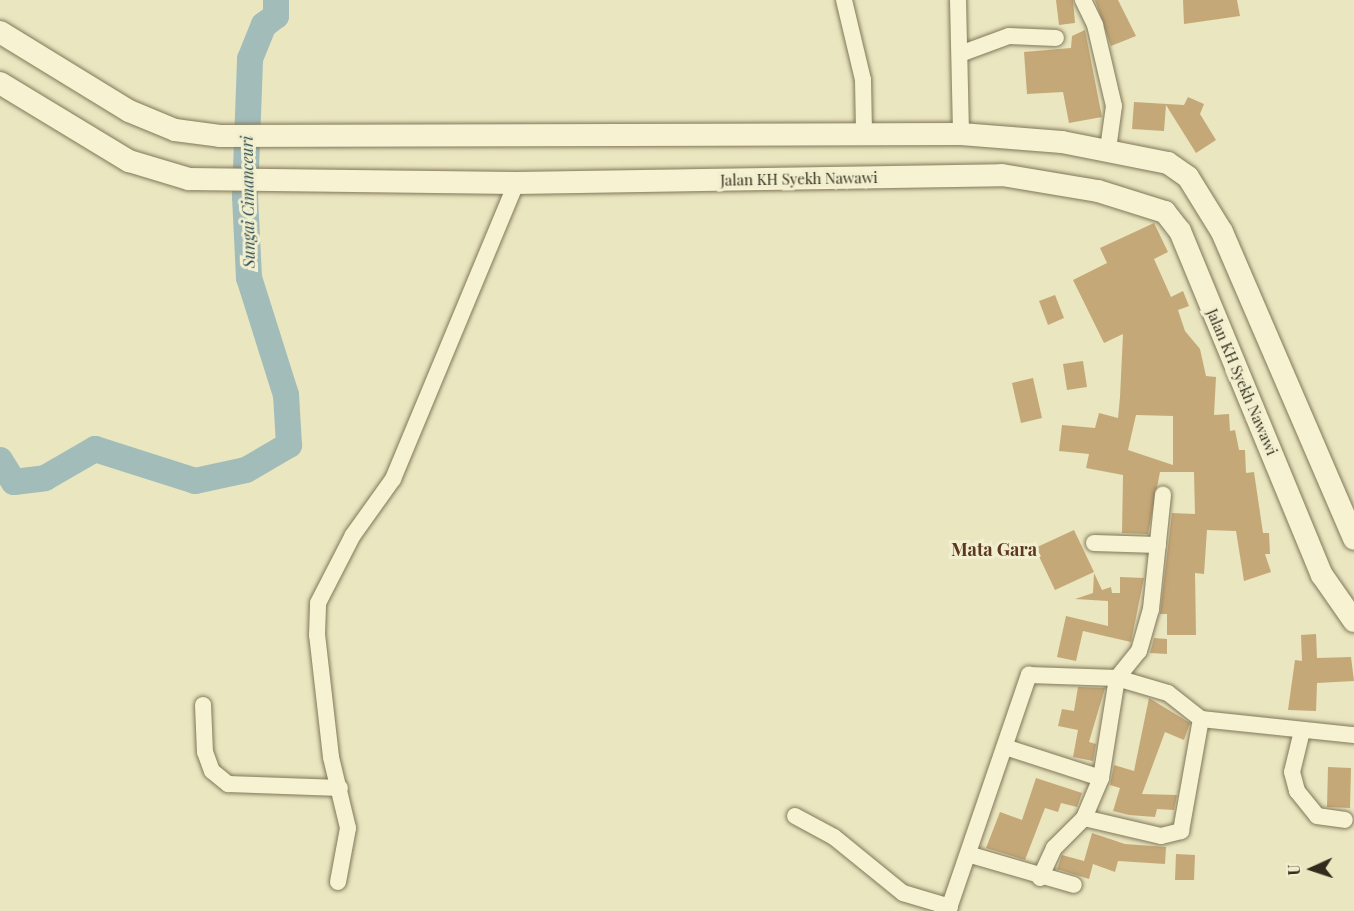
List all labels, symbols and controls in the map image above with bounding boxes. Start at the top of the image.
water label: Sungai Cimanceuri [237,136,259,268]
street label: Jalan KH Syekh Nawawi [720,169,878,189]
street label: Jalan KH Syekh Nawawi [1203,306,1281,458]
district label: Mata Gara [951,538,1037,560]
north arrow [1282,839,1342,899]
text: U [1283,864,1304,876]

